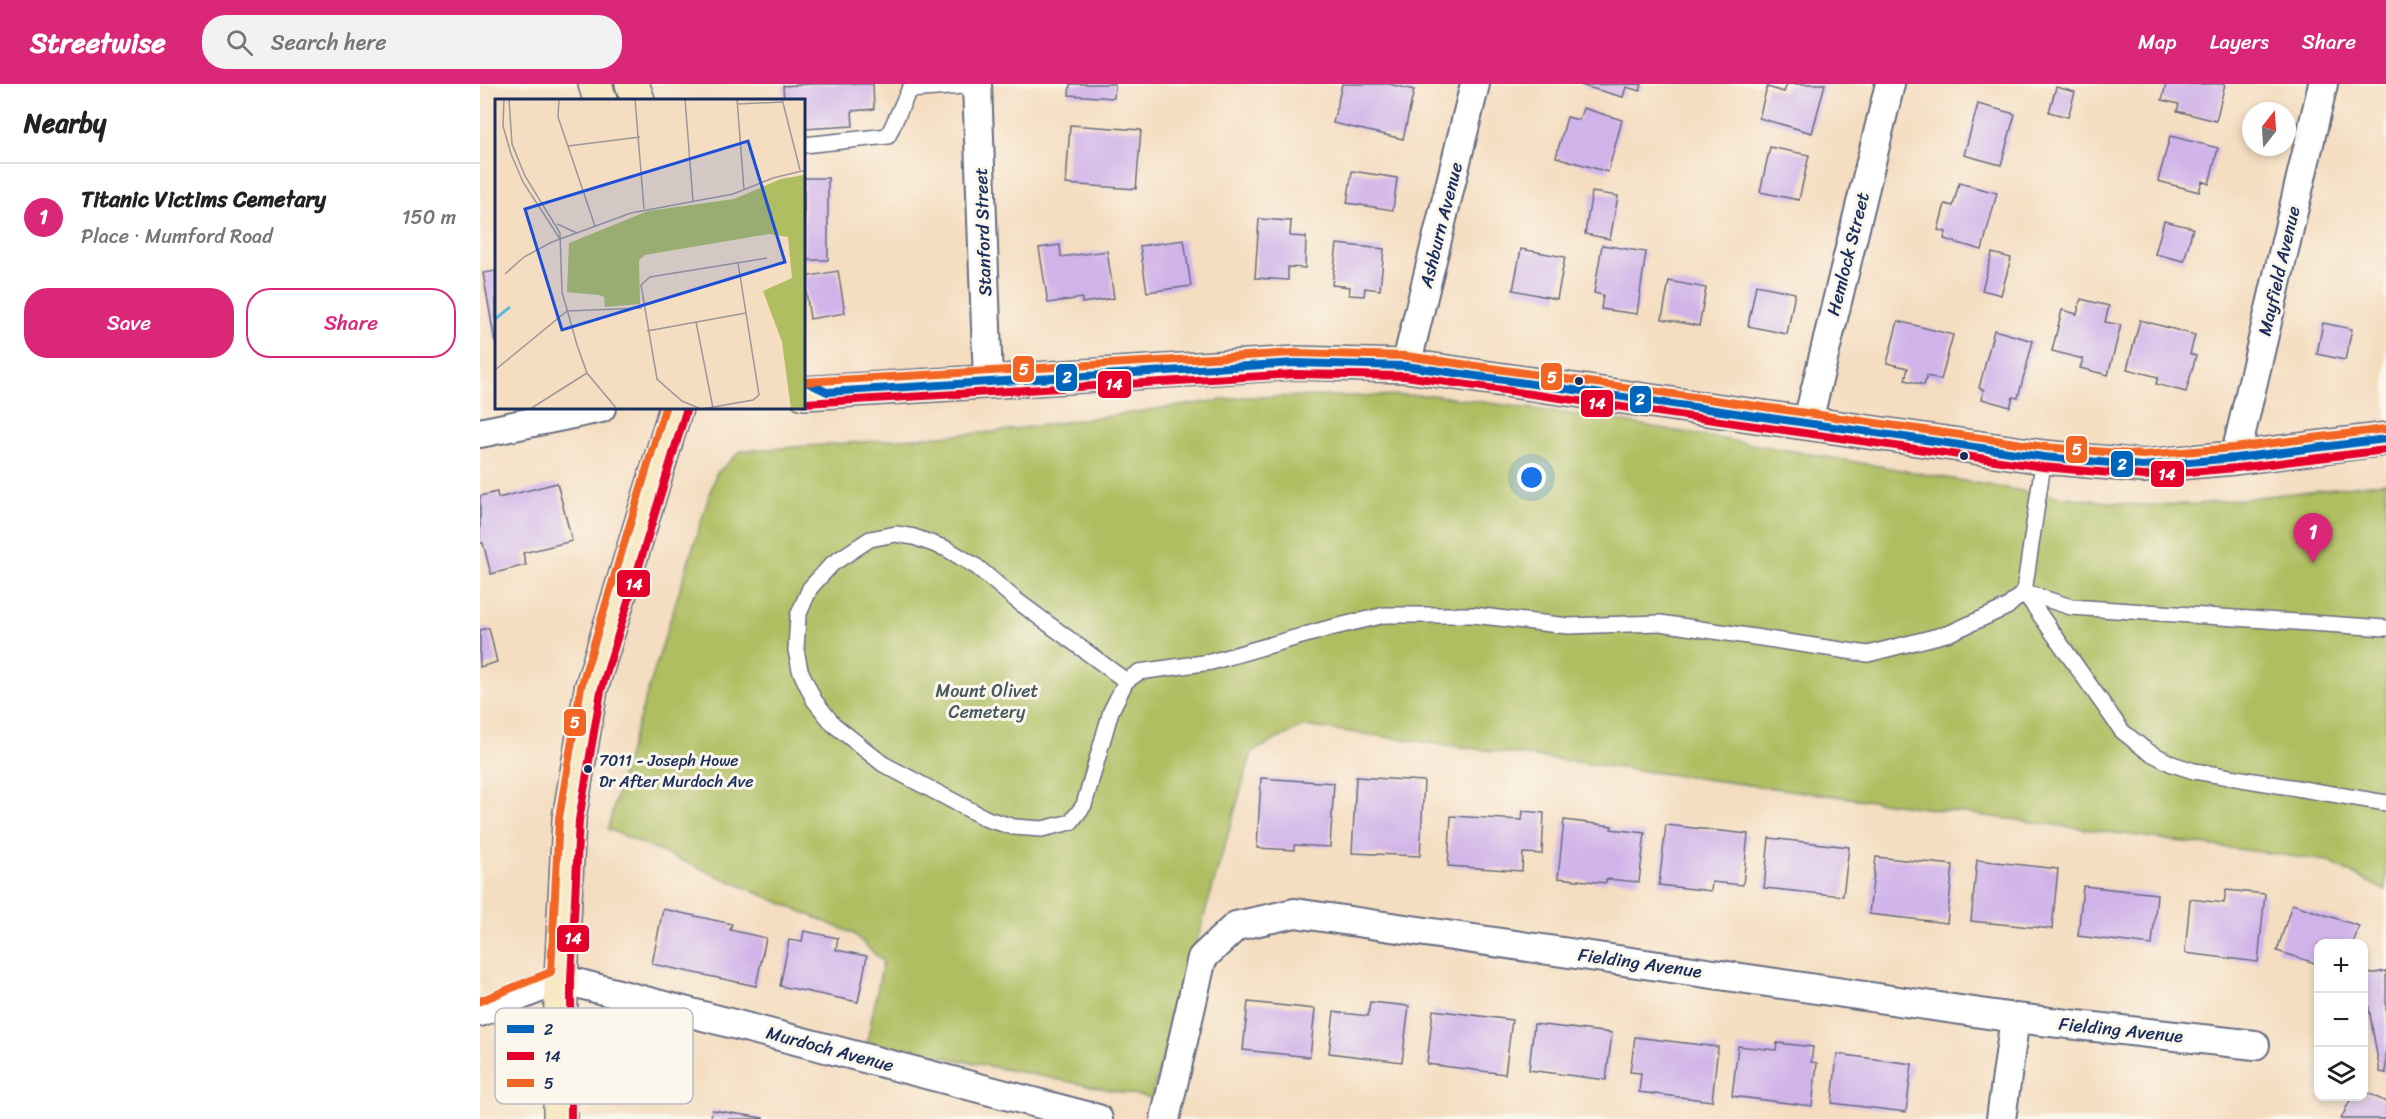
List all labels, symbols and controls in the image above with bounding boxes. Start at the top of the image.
search box [202,15,622,69]
text: Streetwise [30,18,166,67]
text: Search here [271,23,387,62]
text: Map [2138,23,2177,61]
text: Layers [2210,23,2269,61]
text: Share [2302,23,2356,61]
icon: search [223,26,256,59]
inset map [495,99,806,410]
text: Nearby [24,100,106,146]
north arrow [2242,102,2296,156]
street label: Ashburn Avenue [1410,159,1472,292]
street label: Stanford Street [965,167,1001,297]
text: Titanic Victims Cemetary [81,180,326,219]
street label: Hemlock Street [1817,189,1879,319]
text: 1 [39,200,48,235]
text: 150 m [402,200,456,235]
street label: Mayfield Avenue [2249,203,2309,339]
text: Place · Mumford Road [81,219,273,254]
button: Save [24,288,234,358]
button: Share [246,288,456,358]
line badge: 5 [1012,355,1035,383]
text: 5 [1019,355,1029,384]
line badge: 5 [1540,362,1563,391]
line badge: 2 [1055,363,1078,392]
text: 2 [1061,363,1072,392]
text: 5 [1547,363,1557,392]
line badge: 14 [1097,370,1132,399]
text: 14 [1106,370,1122,399]
unlabelled marker [1573,375,1585,387]
line badge: 2 [1629,385,1652,414]
text: 2 [1634,385,1645,414]
line badge: 14 [1580,389,1614,418]
text: 14 [1589,389,1605,418]
line badge: 5 [2065,435,2088,464]
text: 5 [2072,435,2082,464]
unlabelled marker [1958,450,1970,462]
line badge: 2 [2110,450,2134,478]
text: 2 [2116,450,2127,479]
line badge: 14 [2150,460,2185,488]
text: 14 [2159,460,2175,489]
your location [1517,463,1546,492]
pin: 1 [2294,514,2332,563]
line badge: 14 [616,569,651,598]
text: 14 [626,570,642,599]
park label: Mount Olivet Cemetery [936,675,1039,728]
line badge: 5 [563,708,587,737]
text: 5 [570,708,580,737]
place label: 7011 - Joseph Howe Dr After Murdoch Ave [599,746,753,796]
marker: 7011 - Joseph Howe Dr After Murdoch Ave [582,763,594,775]
line badge: 14 [556,924,590,953]
text: 14 [565,924,581,953]
street label: Fielding Avenue [1576,938,1704,988]
map controls [2314,939,2368,1101]
button: + [2314,939,2368,993]
button: − [2314,993,2368,1047]
legend [495,1008,693,1104]
street label: Fielding Avenue [2057,1008,2185,1052]
text: 2 [544,1015,553,1044]
street label: Murdoch Avenue [763,1017,897,1081]
text: 14 [544,1042,561,1071]
button: layers [2314,1047,2368,1101]
text: 5 [544,1069,554,1098]

